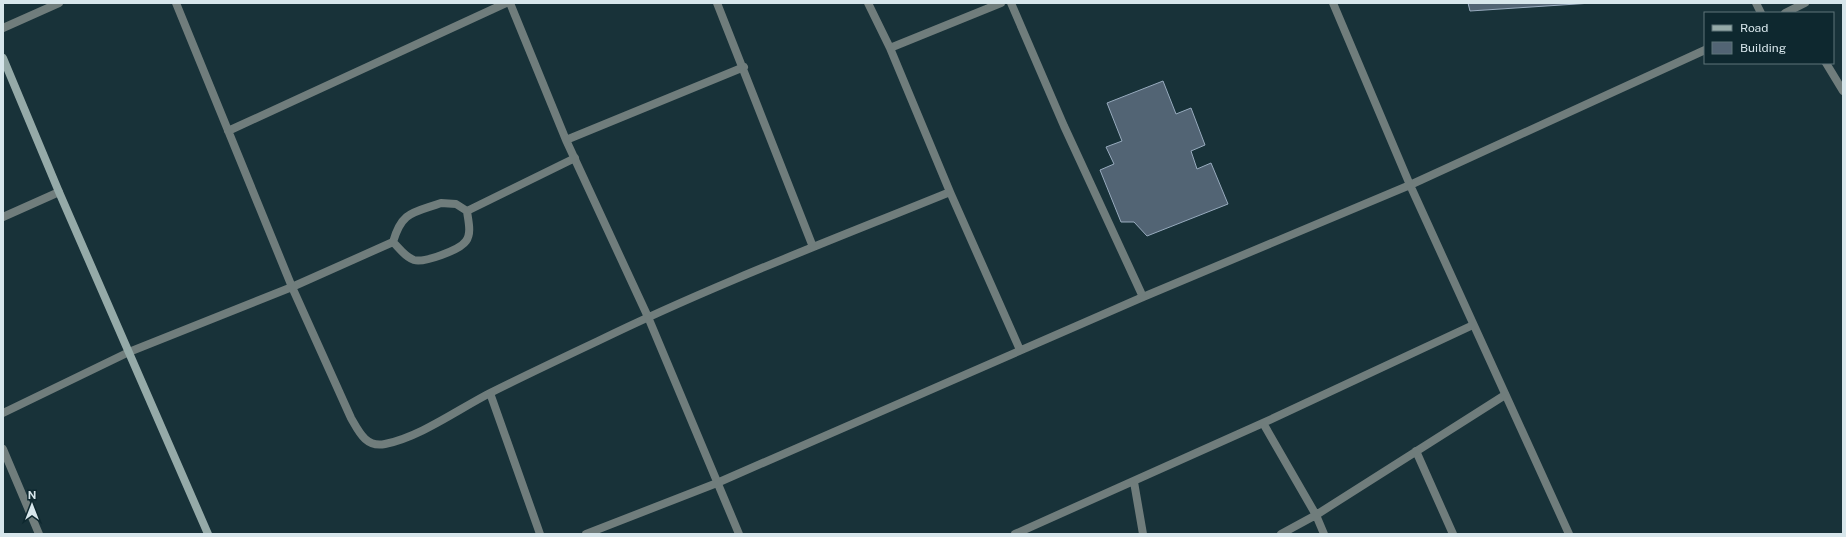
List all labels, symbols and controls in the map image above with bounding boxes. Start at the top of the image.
legend [1704,12,1834,64]
text: Road [1740,21,1768,35]
text: Building [1740,41,1786,55]
north arrow [12,485,52,525]
text: N [28,489,36,501]

